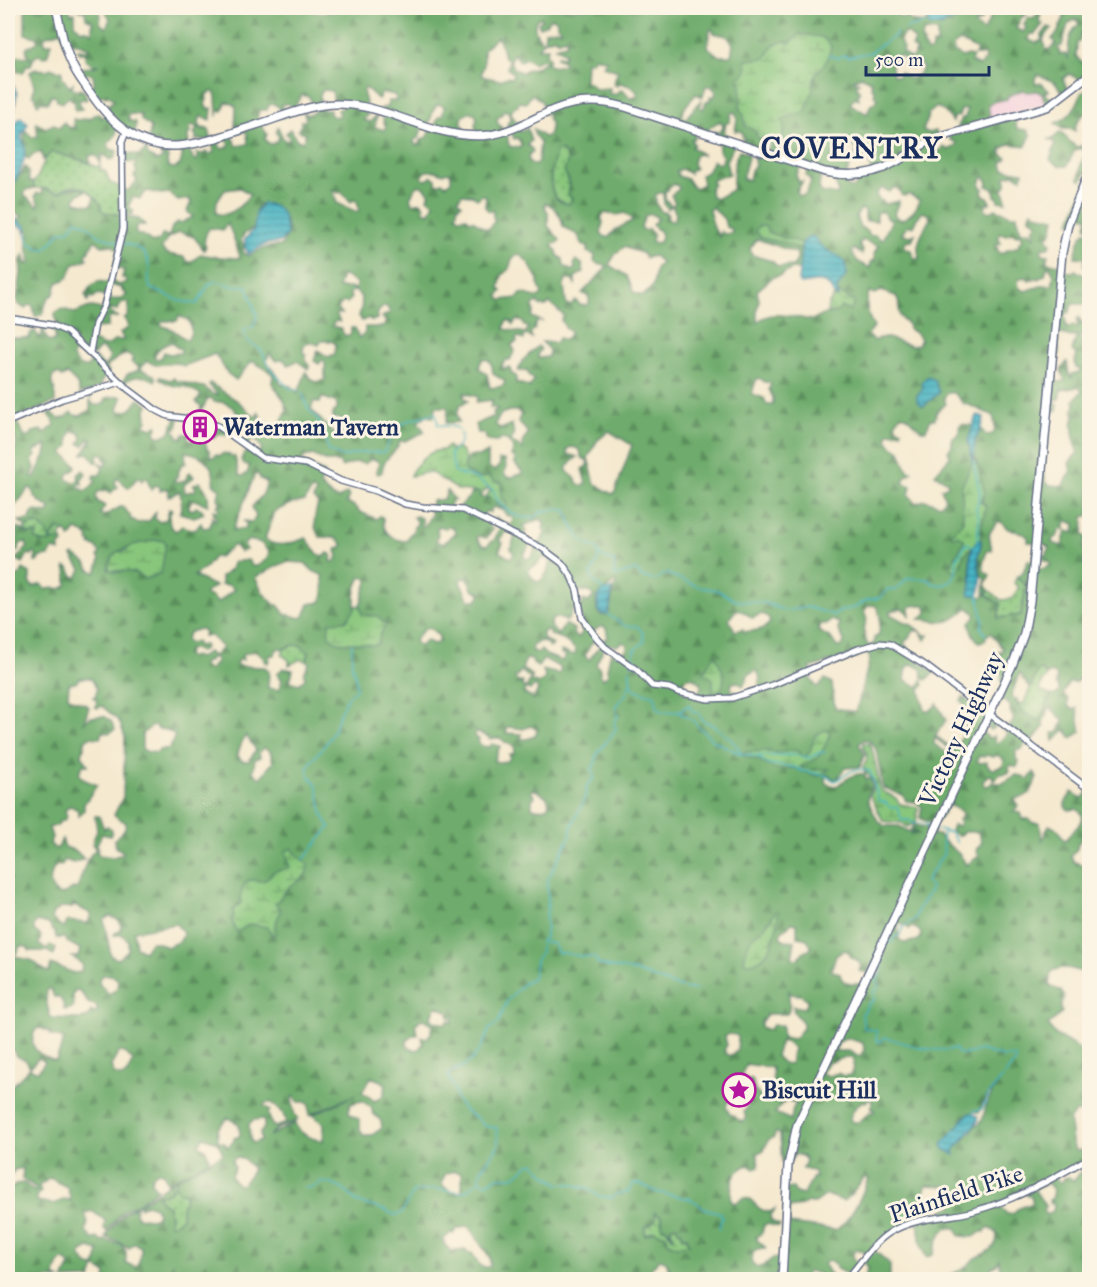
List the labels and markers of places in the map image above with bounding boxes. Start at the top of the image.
building icon: Waterman Tavern [182,409,218,445]
place label: Waterman Tavern [223,412,399,442]
place icon: Biscuit Hill [721,1072,757,1108]
place label: Biscuit Hill [762,1075,877,1105]

